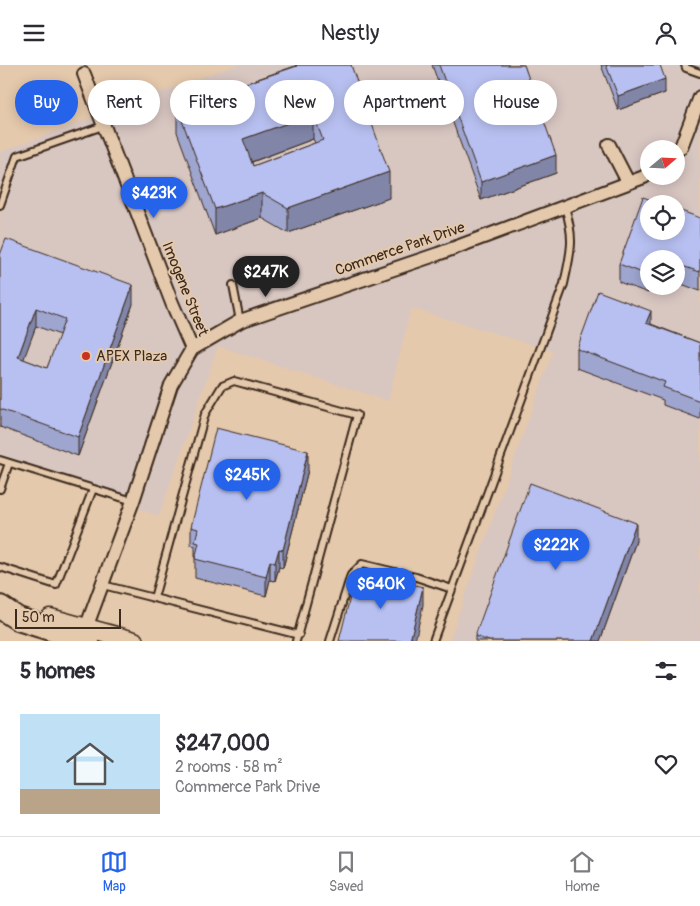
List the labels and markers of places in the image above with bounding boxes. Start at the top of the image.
pin: $423K [119,177,189,219]
pin: $247K [231,255,301,298]
place label: APEX Plaza [96,347,167,366]
marker: APEX Plaza [80,350,92,362]
pin: $245K [212,459,282,501]
pin: $222K [521,529,591,571]
pin: $640K [346,567,416,610]

